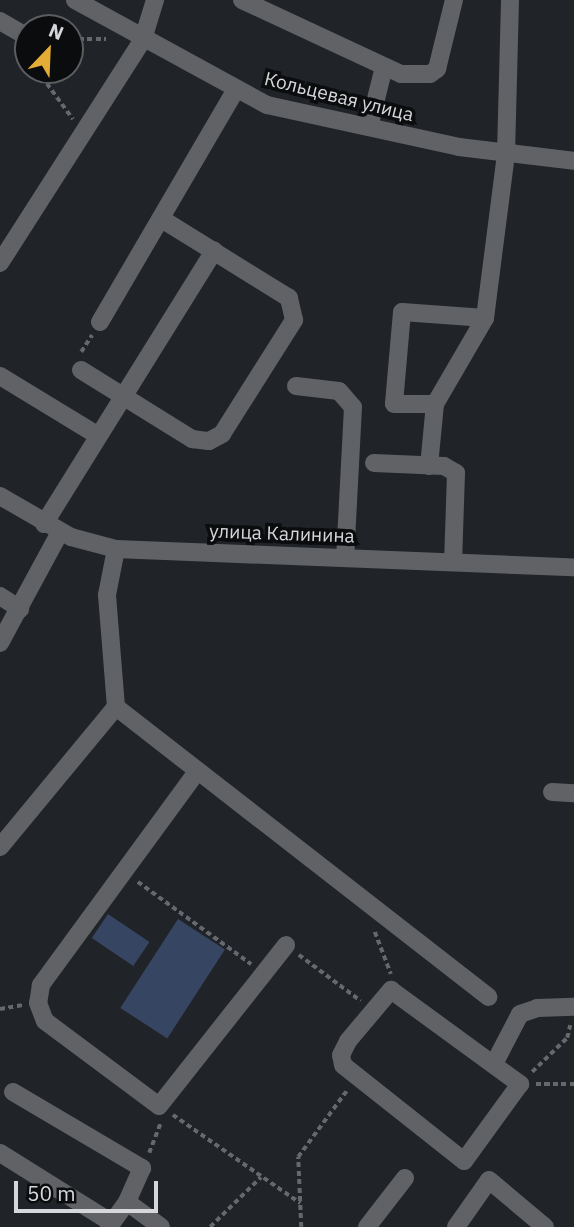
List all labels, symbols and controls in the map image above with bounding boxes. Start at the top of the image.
north arrow [14,14,84,84]
text: N [45,18,67,45]
street label: Кольцевая улица [262,67,416,127]
street label: улица Калинина [209,520,355,548]
scale bar [18,1168,161,1212]
text: 50 m [27,1179,76,1207]

